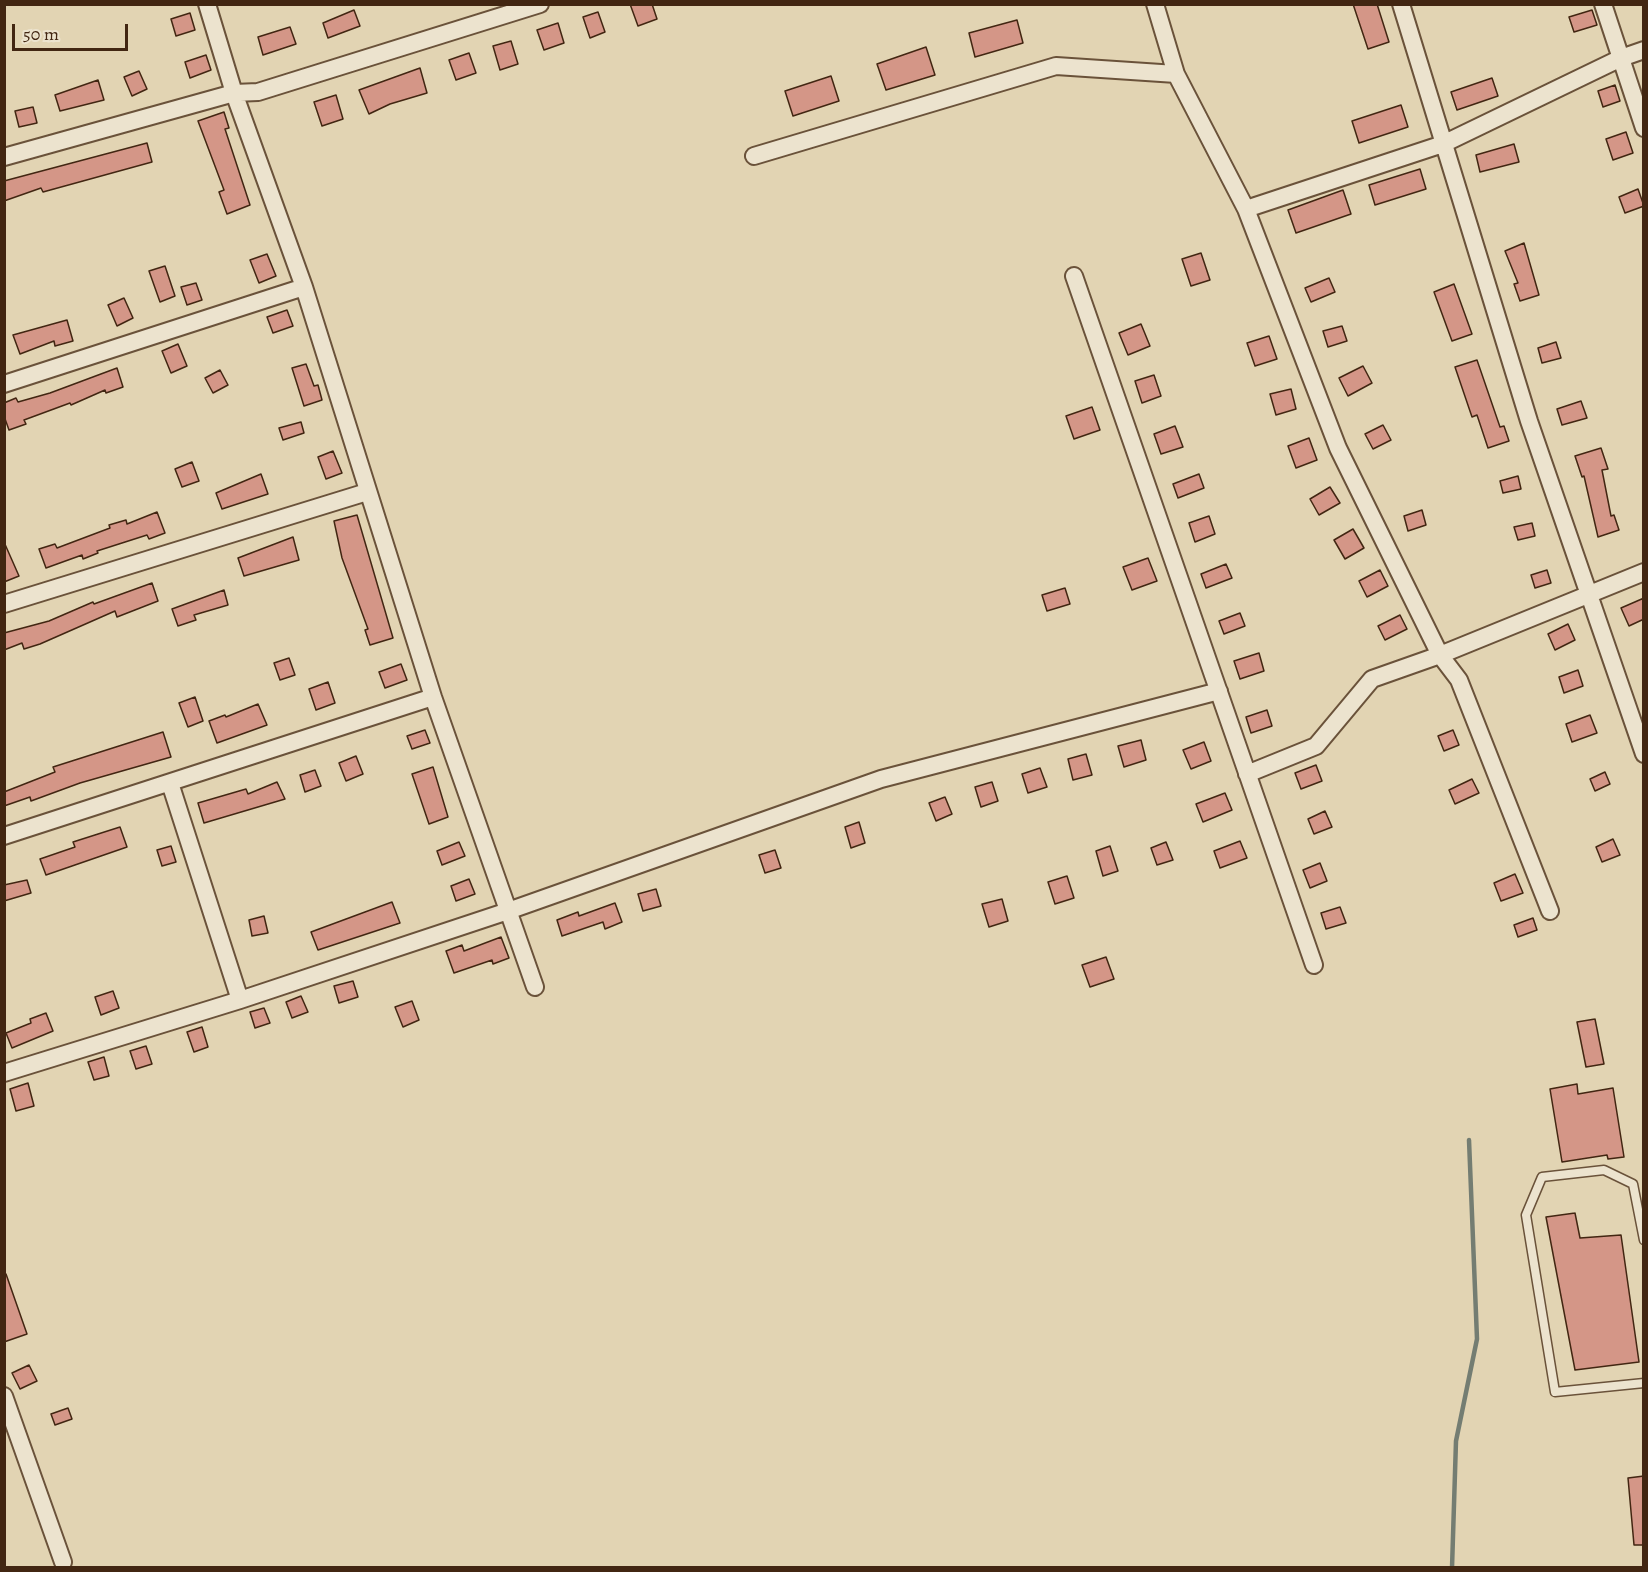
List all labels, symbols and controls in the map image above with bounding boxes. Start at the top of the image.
scale bar [15,12,130,50]
text: 50 m [23,22,59,46]

